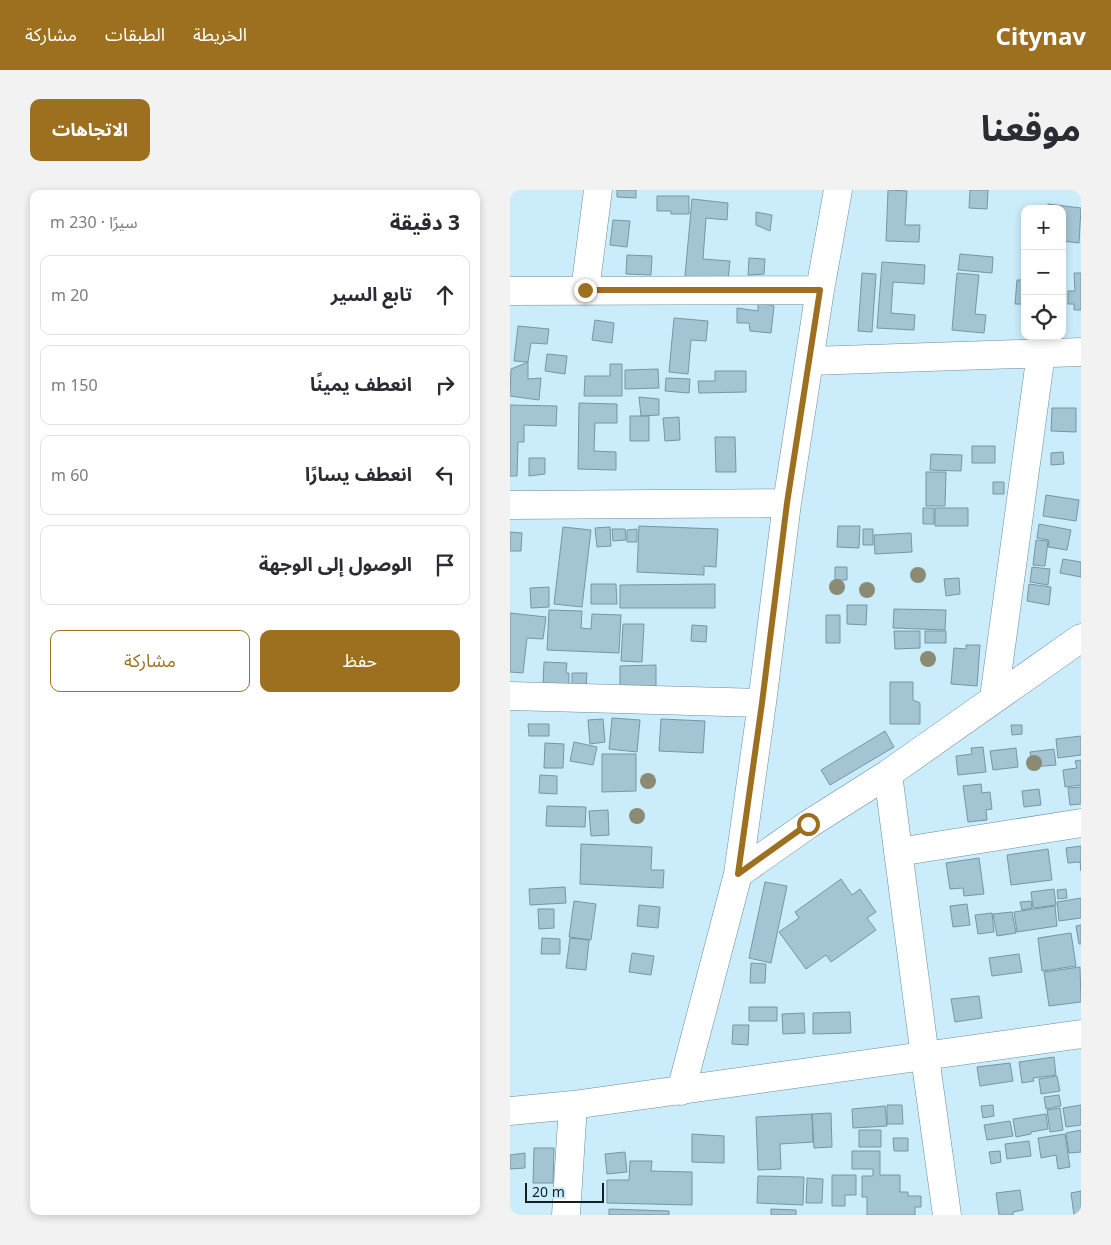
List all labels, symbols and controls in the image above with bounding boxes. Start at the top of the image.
text: Citynav [996,19,1086,52]
text: مشاركة [25,22,77,46]
text: الطبقات [105,22,165,46]
text: الخريطة [193,22,247,46]
button: الاتجاهات [30,99,150,161]
text: موقعنا [981,104,1081,151]
map controls [1021,205,1066,340]
button: + [1021,205,1066,250]
text: 3 دقيقة [390,208,460,236]
text: سيرًا · 230 m [50,211,137,233]
button: − [1021,250,1066,295]
route end [574,279,597,302]
text: تابع السير [331,281,412,307]
icon: ahead [431,281,459,309]
text: 20 m [51,284,88,306]
button: locate [1021,295,1066,340]
text: انعطف يمينًا [310,371,412,397]
icon: right [431,371,459,399]
text: 150 m [51,374,98,396]
text: انعطف يسارًا [305,461,412,487]
icon: left [431,461,459,489]
text: 60 m [51,464,88,486]
text: الوصول إلى الوجهة [259,551,412,577]
icon: arrive [431,551,459,579]
button: مشاركة [50,630,250,692]
button: حفظ [260,630,460,692]
route start [797,813,820,836]
scale bar [525,1180,604,1203]
text: 20 m [532,1182,565,1201]

